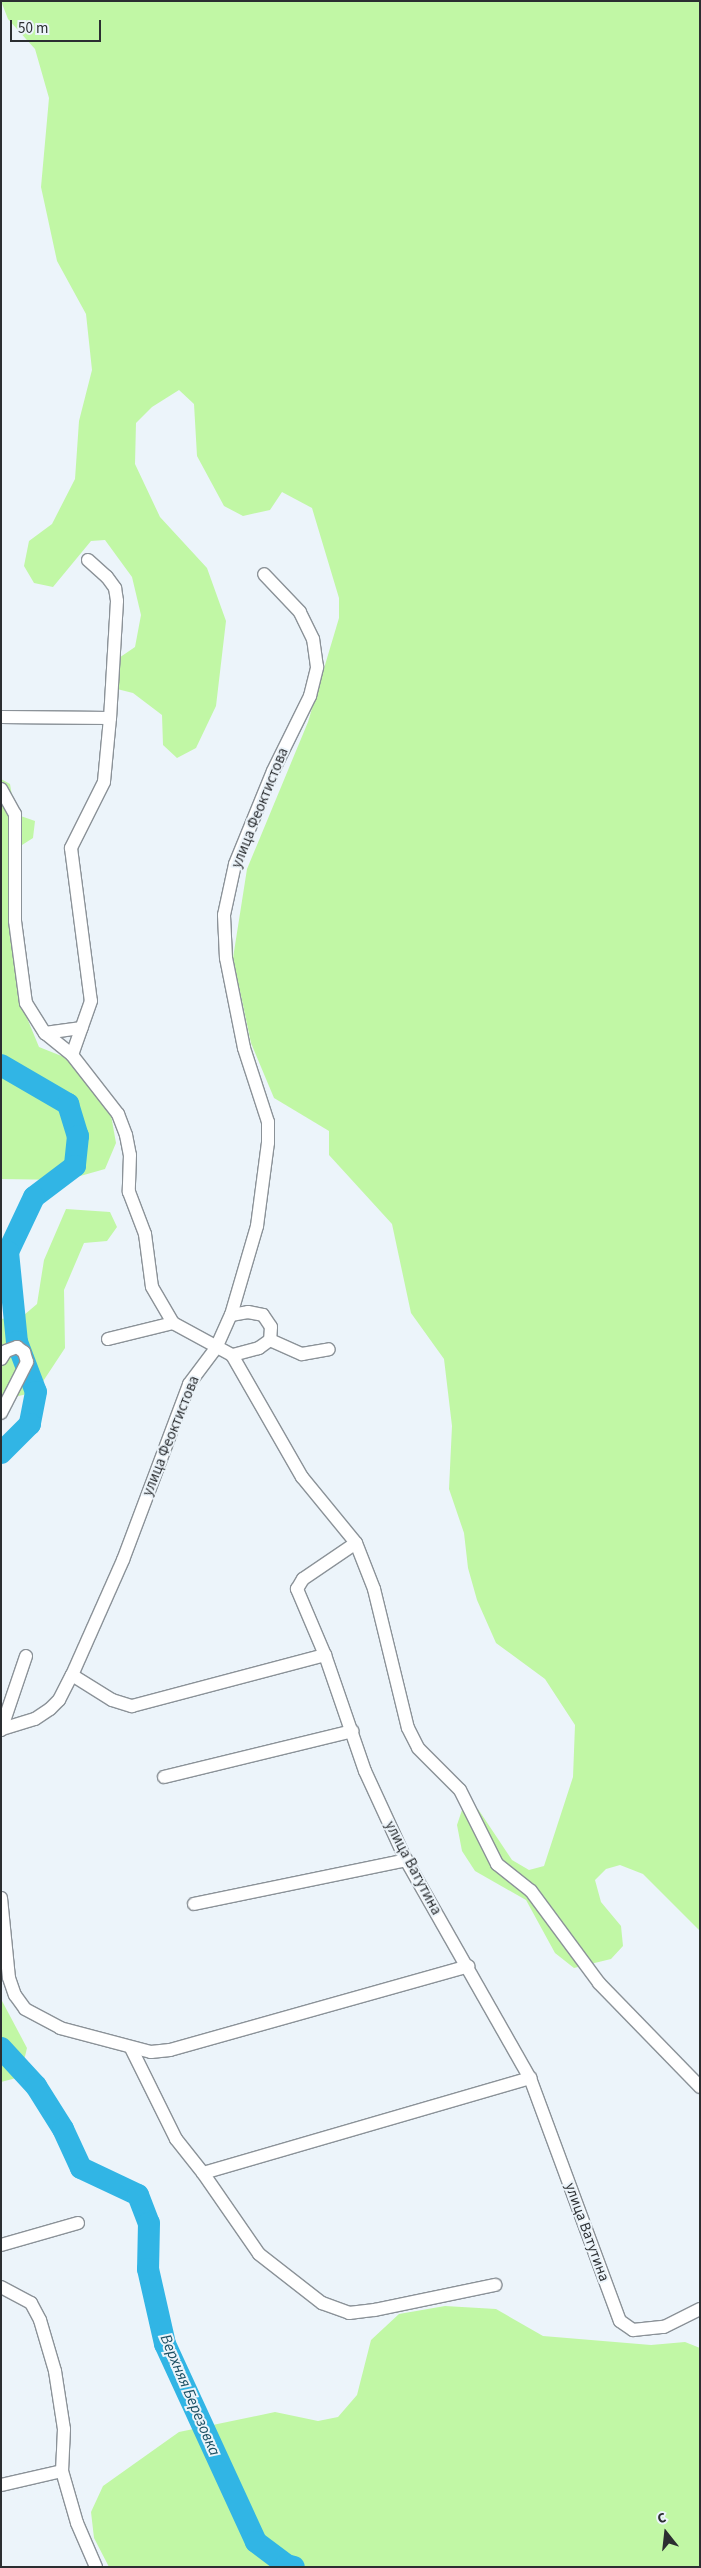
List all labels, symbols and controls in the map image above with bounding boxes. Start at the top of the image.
scale bar [12,10,104,42]
text: 50 m [18,18,48,39]
street label: улица Феоктистова [228,745,292,871]
street label: улица Феоктистова [139,1373,203,1499]
street label: улица Ватутина [381,1818,445,1918]
street label: улица Ватутина [561,2180,613,2284]
water label: Верхняя Березовка [156,2331,224,2459]
north arrow [641,2508,691,2558]
text: С [655,2508,669,2529]

